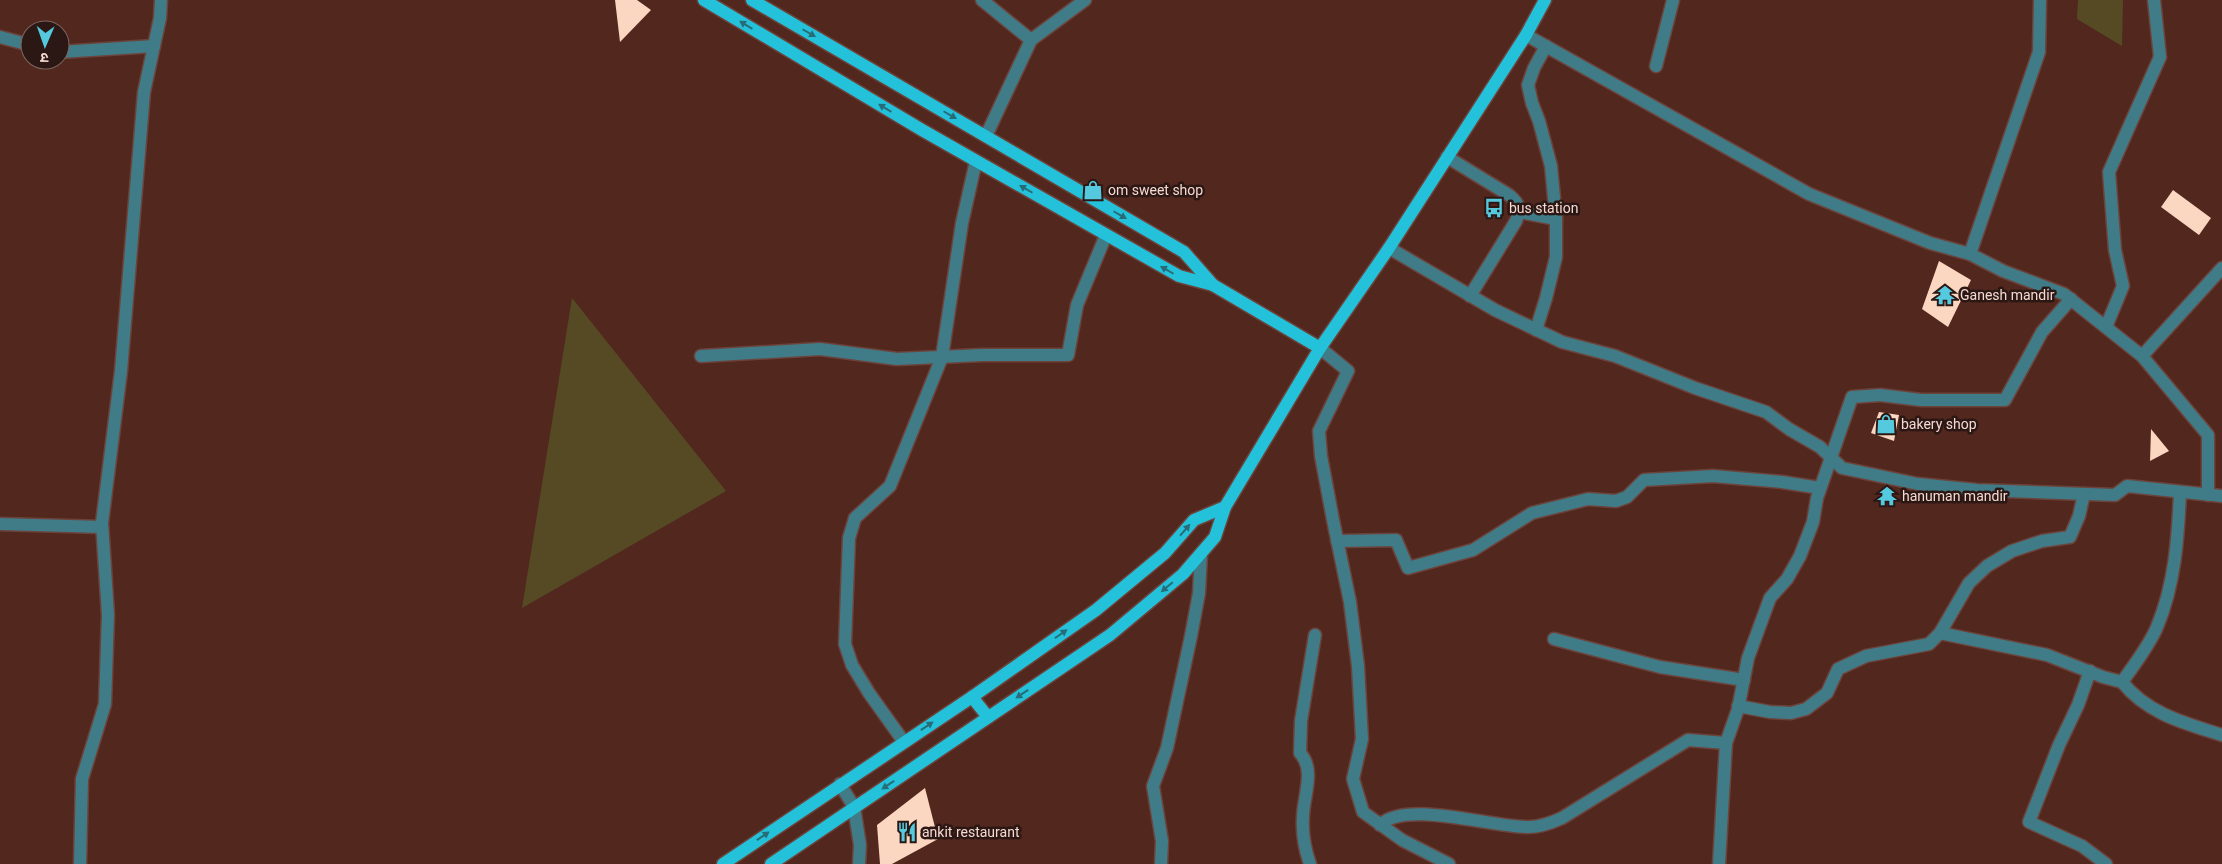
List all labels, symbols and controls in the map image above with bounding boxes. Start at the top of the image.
north arrow [20,20,70,70]
one-way arrow [739,20,752,29]
one-way arrow [803,29,816,38]
text: उ [39,50,49,66]
one-way arrow [879,104,892,113]
one-way arrow [943,111,956,120]
shop icon: om sweet shop [1082,179,1104,201]
place label: om sweet shop [1108,182,1203,198]
one-way arrow [1019,185,1033,194]
bus stop icon: bus station [1483,197,1505,219]
place label: bus station [1509,200,1578,216]
one-way arrow [1114,210,1127,219]
one-way arrow [1160,266,1175,274]
temple icon: Ganesh mandir [1934,284,1956,306]
place label: Ganesh mandir [1960,287,2055,303]
shop icon: bakery shop [1875,413,1897,435]
place label: bakery shop [1901,416,1977,432]
temple icon: hanuman mandir [1876,485,1898,507]
place label: hanuman mandir [1902,488,2008,504]
one-way arrow [1179,524,1191,536]
one-way arrow [1161,582,1174,593]
one-way arrow [1054,629,1068,639]
one-way arrow [1016,689,1029,699]
one-way arrow [921,722,934,731]
one-way arrow [881,780,894,790]
restaurant icon: ankit restaurant [896,821,918,843]
place label: ankit restaurant [922,824,1020,840]
one-way arrow [757,832,770,841]

